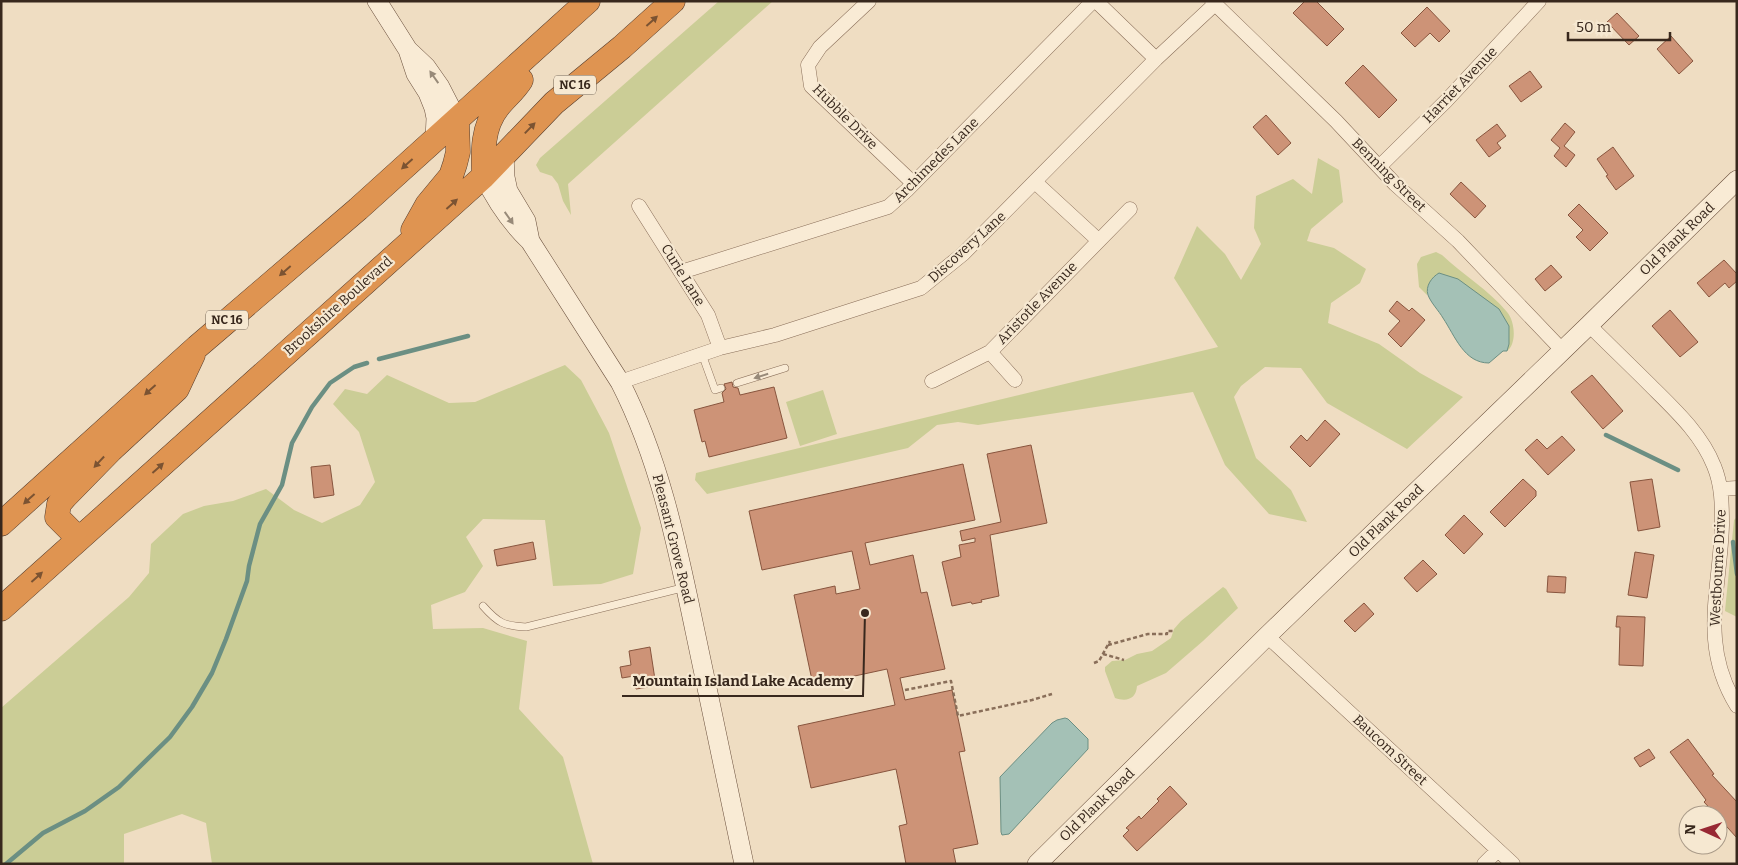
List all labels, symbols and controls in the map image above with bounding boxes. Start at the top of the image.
scale bar [1568,10,1670,42]
one-way arrow [645,15,658,26]
text: 50 m [1576,18,1612,36]
street label: Harriet Avenue [1419,43,1501,127]
one-way arrow [429,71,439,84]
road number: NC 16 [554,76,596,94]
street label: Hubble Drive [809,81,881,153]
street label: Archimedes Lane [890,114,982,206]
one-way arrow [524,122,536,134]
street label: Benning Street [1349,135,1429,215]
one-way arrow [401,159,414,170]
one-way arrow [446,198,458,210]
street label: Old Plank Road [1636,199,1718,279]
street label: Discovery Lane [925,208,1009,286]
one-way arrow [504,211,513,225]
street label: Curie Lane [657,241,709,309]
street label: Brookshire Boulevard [280,253,396,359]
street label: Aristotle Avenue [993,258,1081,348]
one-way arrow [279,265,291,276]
road number: NC 16 [206,310,248,330]
one-way arrow [753,372,768,380]
one-way arrow [144,384,156,396]
one-way arrow [93,456,105,468]
one-way arrow [152,462,164,474]
street label: Pleasant Grove Road [649,472,697,606]
street label: Old Plank Road [1345,481,1427,561]
one-way arrow [24,493,36,505]
street label: Westbourne Drive [1706,509,1730,627]
one-way arrow [31,571,43,583]
callout: Mountain Island Lake Academy [622,666,863,696]
text: Mountain Island Lake Academy [632,672,854,690]
street label: Baucom Street [1349,711,1431,789]
street label: Old Plank Road [1056,765,1138,845]
north arrow [1678,805,1728,855]
text: N [1682,823,1699,835]

